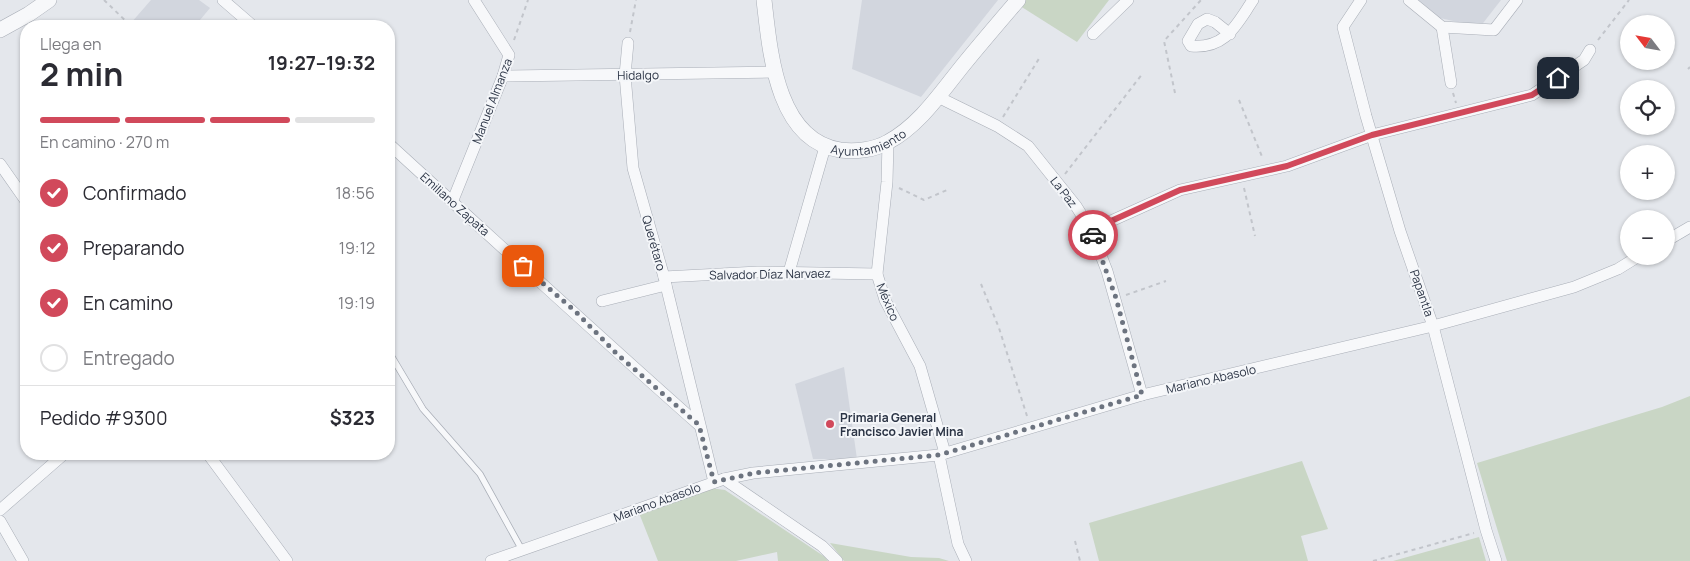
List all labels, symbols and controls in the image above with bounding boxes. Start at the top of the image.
north arrow [1620,15,1675,70]
map controls [1620,15,1675,265]
text: Llega en [40,33,101,55]
text: 19:27–19:32 [268,50,375,76]
text: 2 min [40,52,123,96]
street label: Manuel Almanza [468,56,516,146]
pin [1537,57,1579,99]
icon: home [1544,64,1572,92]
street label: Hidalgo [617,66,659,84]
button: locate [1620,80,1675,135]
street label: Ayuntamiento [829,125,909,159]
text: En camino · 270 m [40,131,169,153]
button: + [1620,145,1675,200]
street label: Emiliano Zapata [417,168,493,240]
street label: La Paz [1046,173,1082,211]
icon: check [40,179,68,207]
text: Confirmado [83,180,187,206]
text: 18:56 [336,182,375,204]
courier [1068,210,1118,260]
button: − [1620,210,1675,265]
street label: Querétaro [638,213,670,273]
icon: car [1079,221,1107,249]
icon: check [40,234,68,262]
text: Preparando [83,235,185,261]
text: 19:12 [339,237,375,259]
pin [502,245,544,287]
icon: bag [509,252,537,280]
street label: Salvador Díaz Narvaez [709,264,831,284]
street label: Papantla [1406,267,1438,319]
street label: México [872,280,904,324]
icon: check [40,289,68,317]
text: En camino [83,290,173,316]
text: 19:19 [338,292,375,314]
text: Entregado [83,345,175,371]
street label: Mariano Abasolo [1164,360,1258,398]
text: Pedido #9300 [40,405,167,431]
text: $323 [330,405,375,431]
place label: Primaria General Francisco Javier Mina [840,409,964,440]
marker: Primaria General Francisco Javier Mina [824,418,836,430]
street label: Mariano Abasolo [611,478,703,526]

